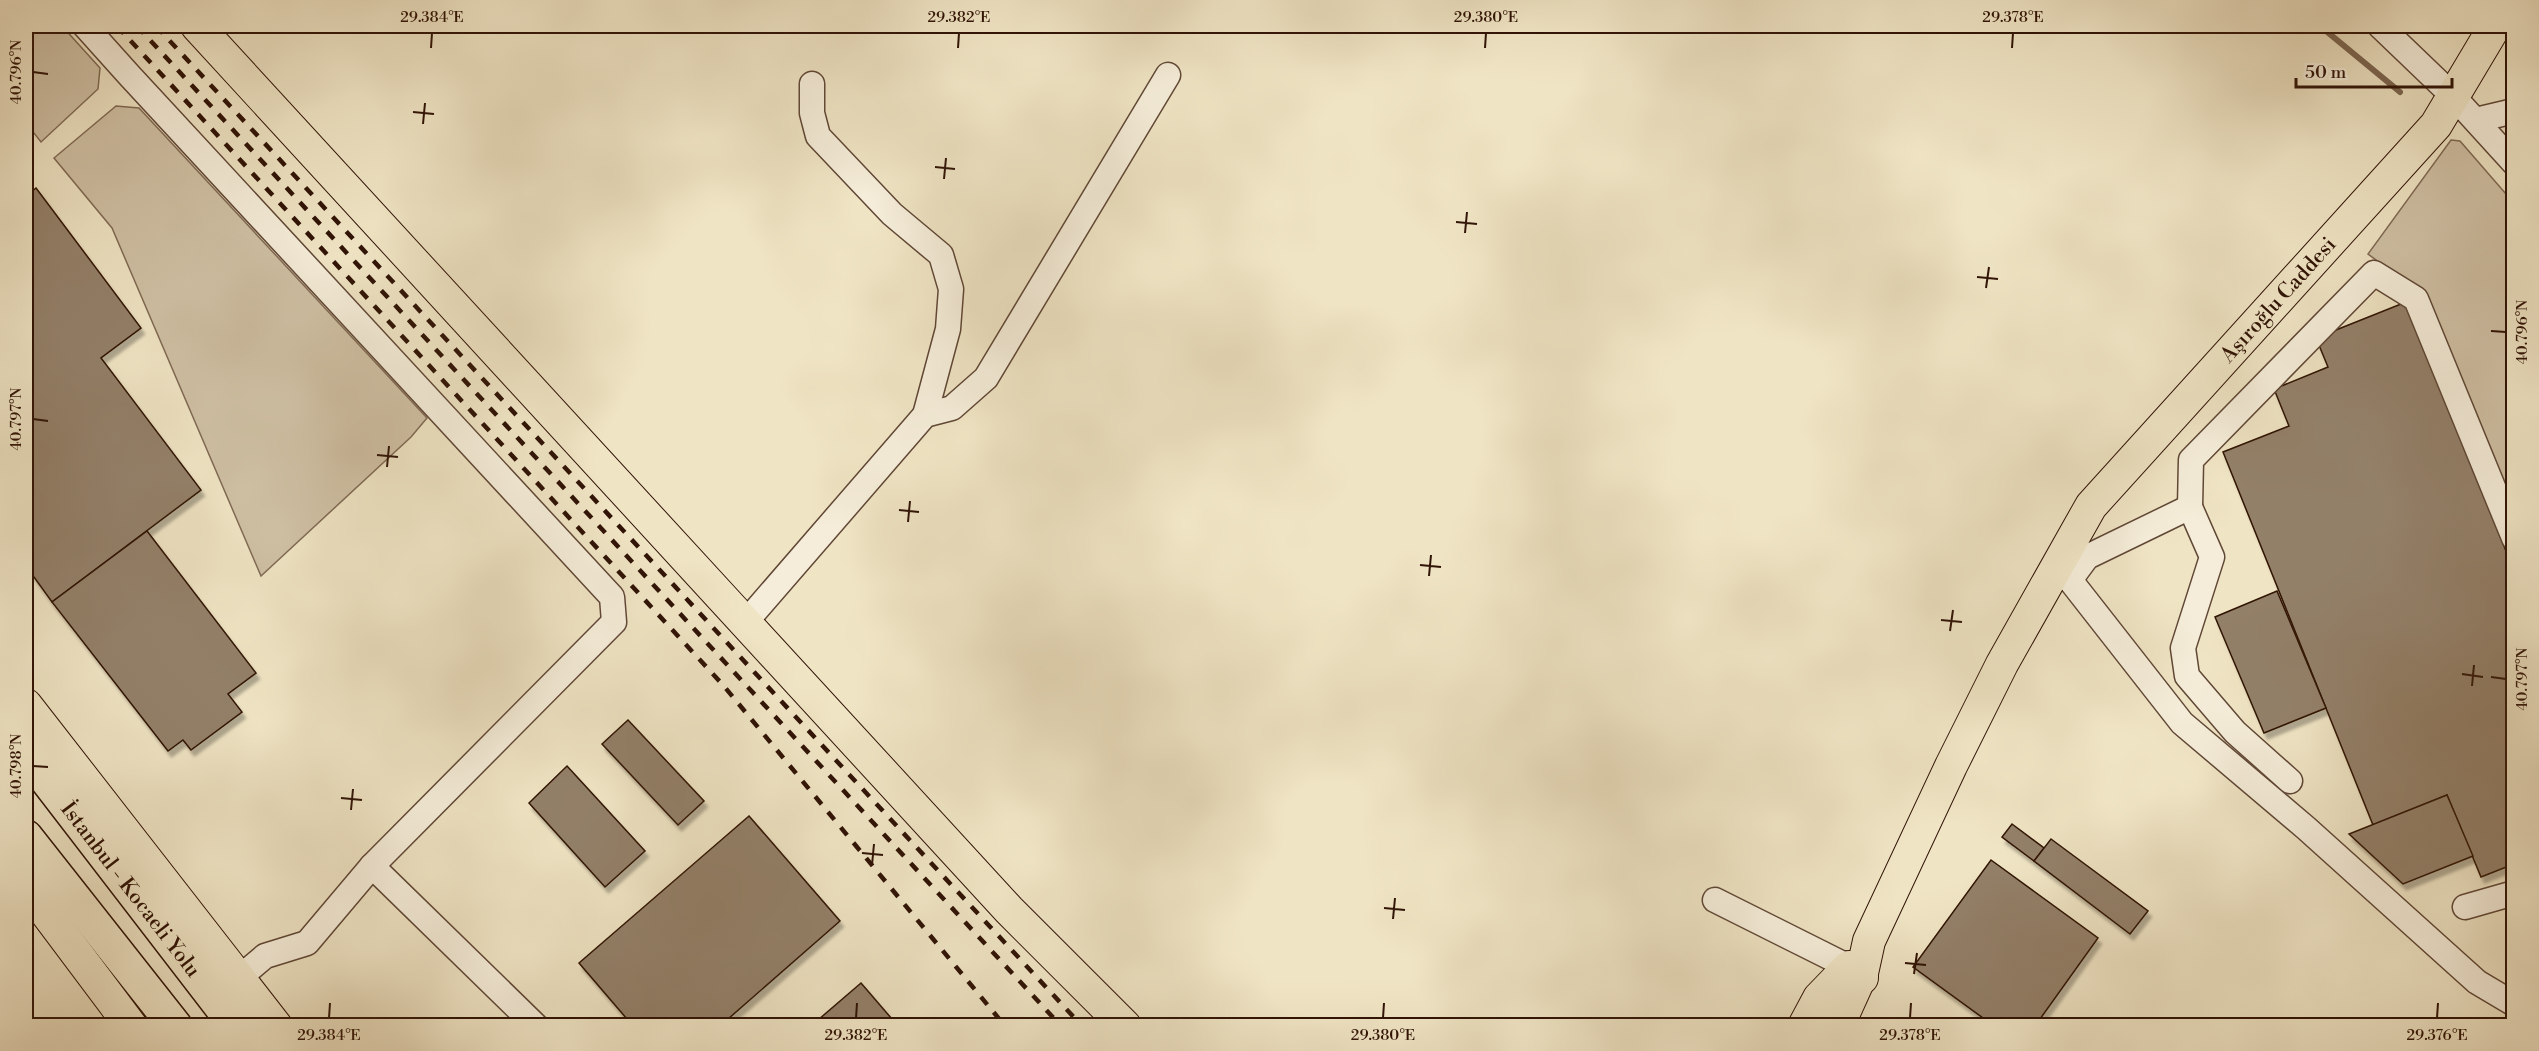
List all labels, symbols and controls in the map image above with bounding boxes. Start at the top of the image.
text: 29.384°E [400,8,464,27]
text: 29.382°E [928,8,990,27]
text: 29.380°E [1454,8,1518,27]
text: 29.378°E [1982,8,2044,27]
text: 40.796°N [7,40,26,104]
scale bar [2296,51,2452,89]
text: 50 m [2305,61,2347,84]
street label: Aşıroğlu Caddesi [2215,232,2342,369]
text: 40.796°N [2513,300,2532,364]
text: 40.797°N [7,388,26,450]
text: 40.797°N [2513,648,2532,710]
text: 40.798°N [7,734,26,798]
street label: İstanbul - Kocaeli Yolu [55,796,206,983]
text: 29.384°E [297,1026,361,1045]
text: 29.382°E [825,1026,887,1045]
text: 29.380°E [1351,1026,1415,1045]
text: 29.378°E [1879,1026,1941,1045]
text: 29.376°E [2407,1026,2468,1045]

